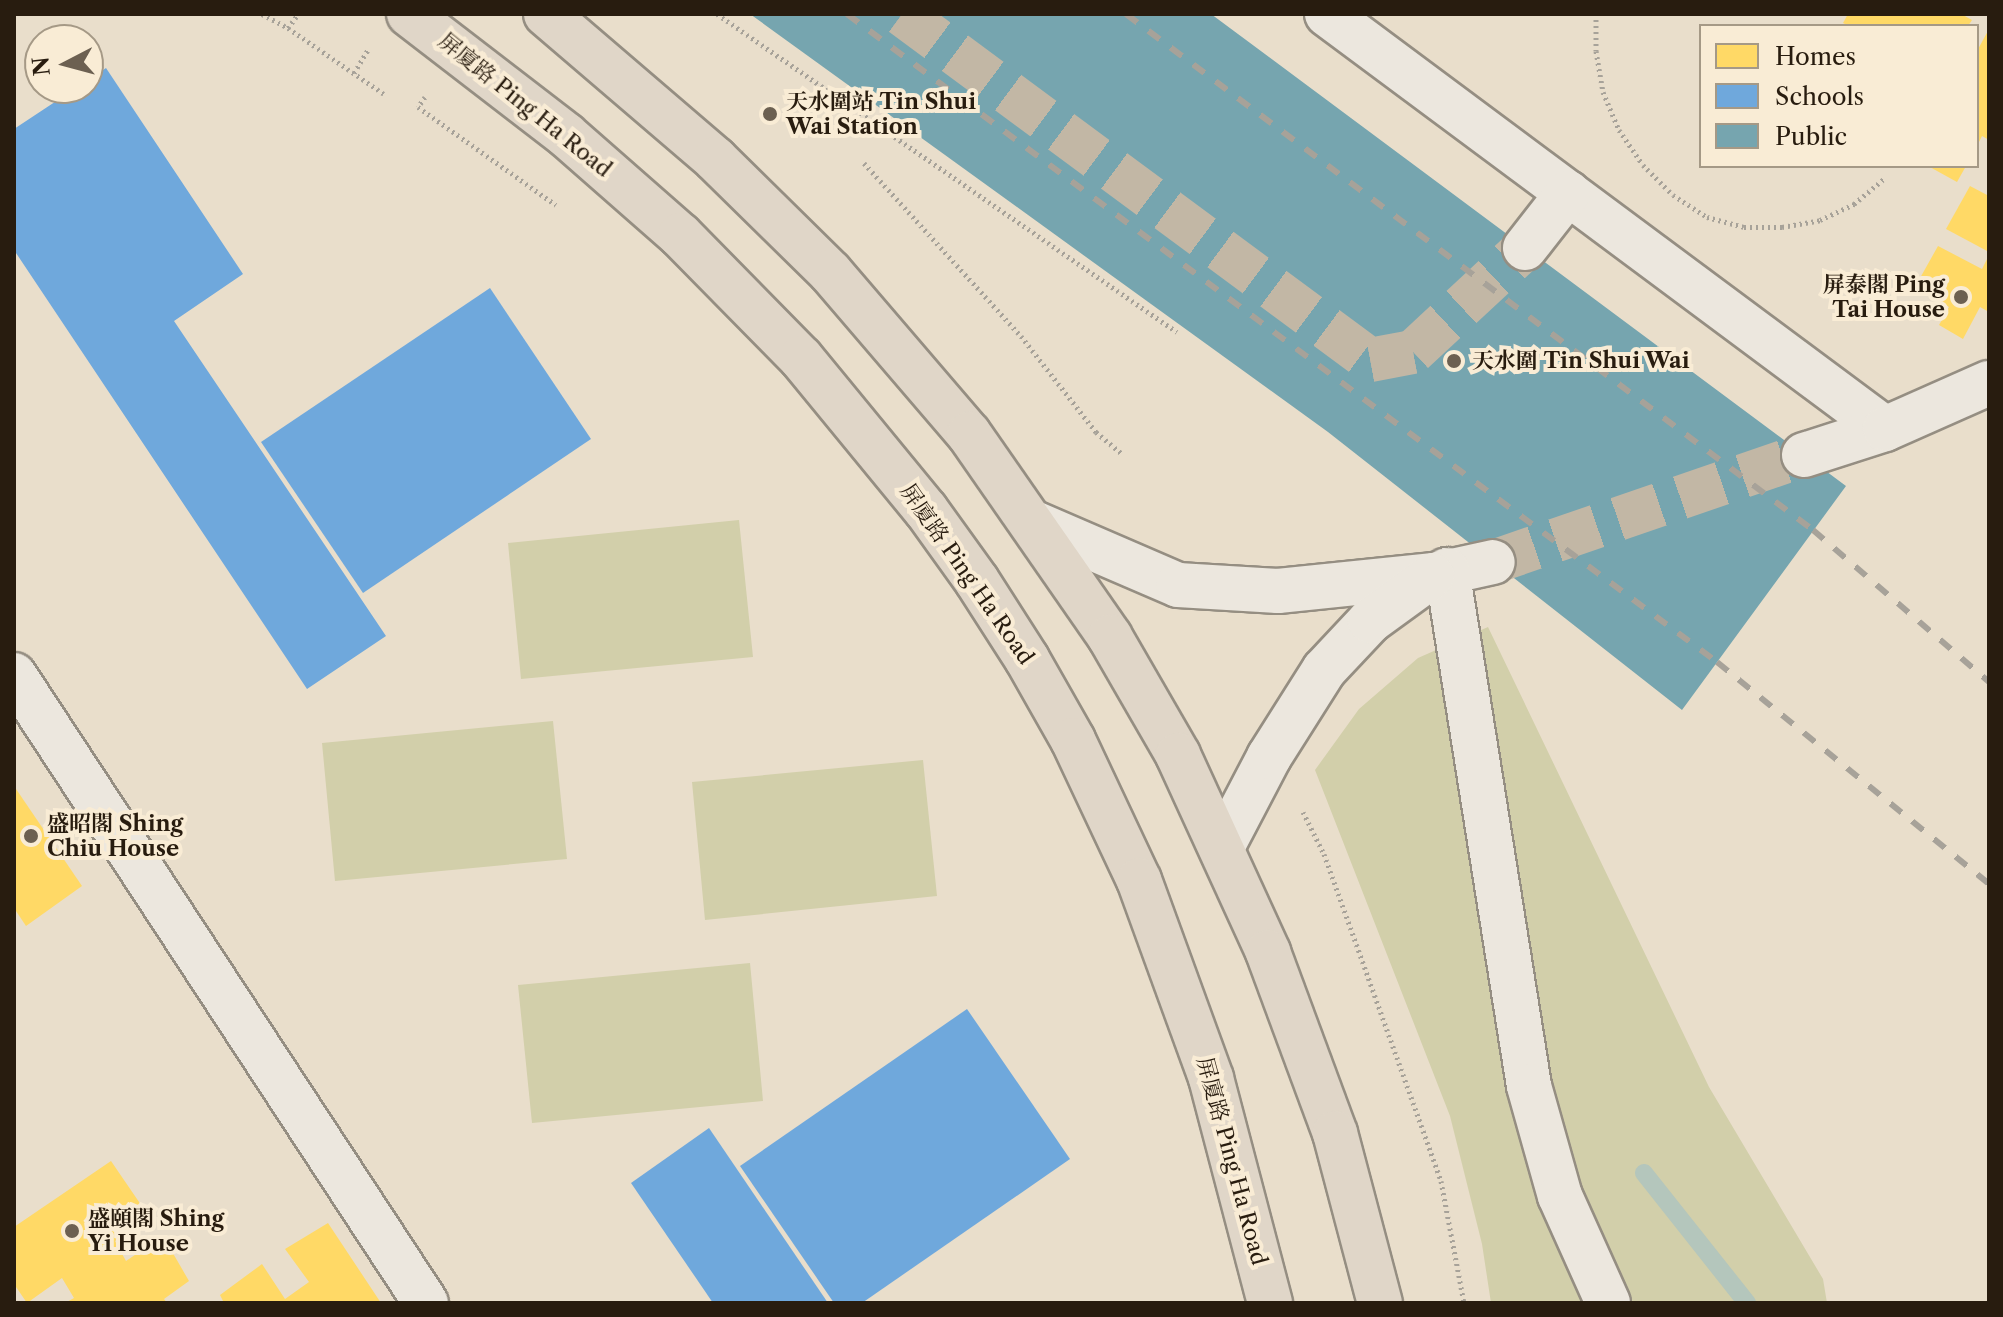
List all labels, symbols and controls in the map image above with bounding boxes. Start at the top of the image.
north arrow [24,24,104,104]
legend [1699,24,1979,168]
street label: 屏廈路 Ping Ha Road [433,27,617,183]
text: Homes [1775,42,1856,71]
text: N [27,55,56,77]
text: Schools [1775,82,1864,111]
place label: 天水圍站 Tin Shui Wai Station [786,88,976,140]
marker: 天水圍站 Tin Shui Wai Station [761,105,779,123]
text: Public [1775,122,1847,151]
place label: 屏泰閣 Ping Tai House [1823,271,1945,322]
marker: 屏泰閣 Ping Tai House [1952,288,1970,306]
place label: 天水圍 Tin Shui Wai [1472,348,1690,374]
marker: 天水圍 Tin Shui Wai [1443,350,1465,372]
street label: 屏廈路 Ping Ha Road [895,478,1039,670]
place label: 盛昭閣 Shing Chiu House [47,810,183,862]
marker: 盛昭閣 Shing Chiu House [22,827,40,845]
street label: 屏廈路 Ping Ha Road [1191,1054,1273,1268]
place label: 盛頤閣 Shing Yi House [88,1205,224,1256]
marker: 盛頤閣 Shing Yi House [63,1222,81,1240]

